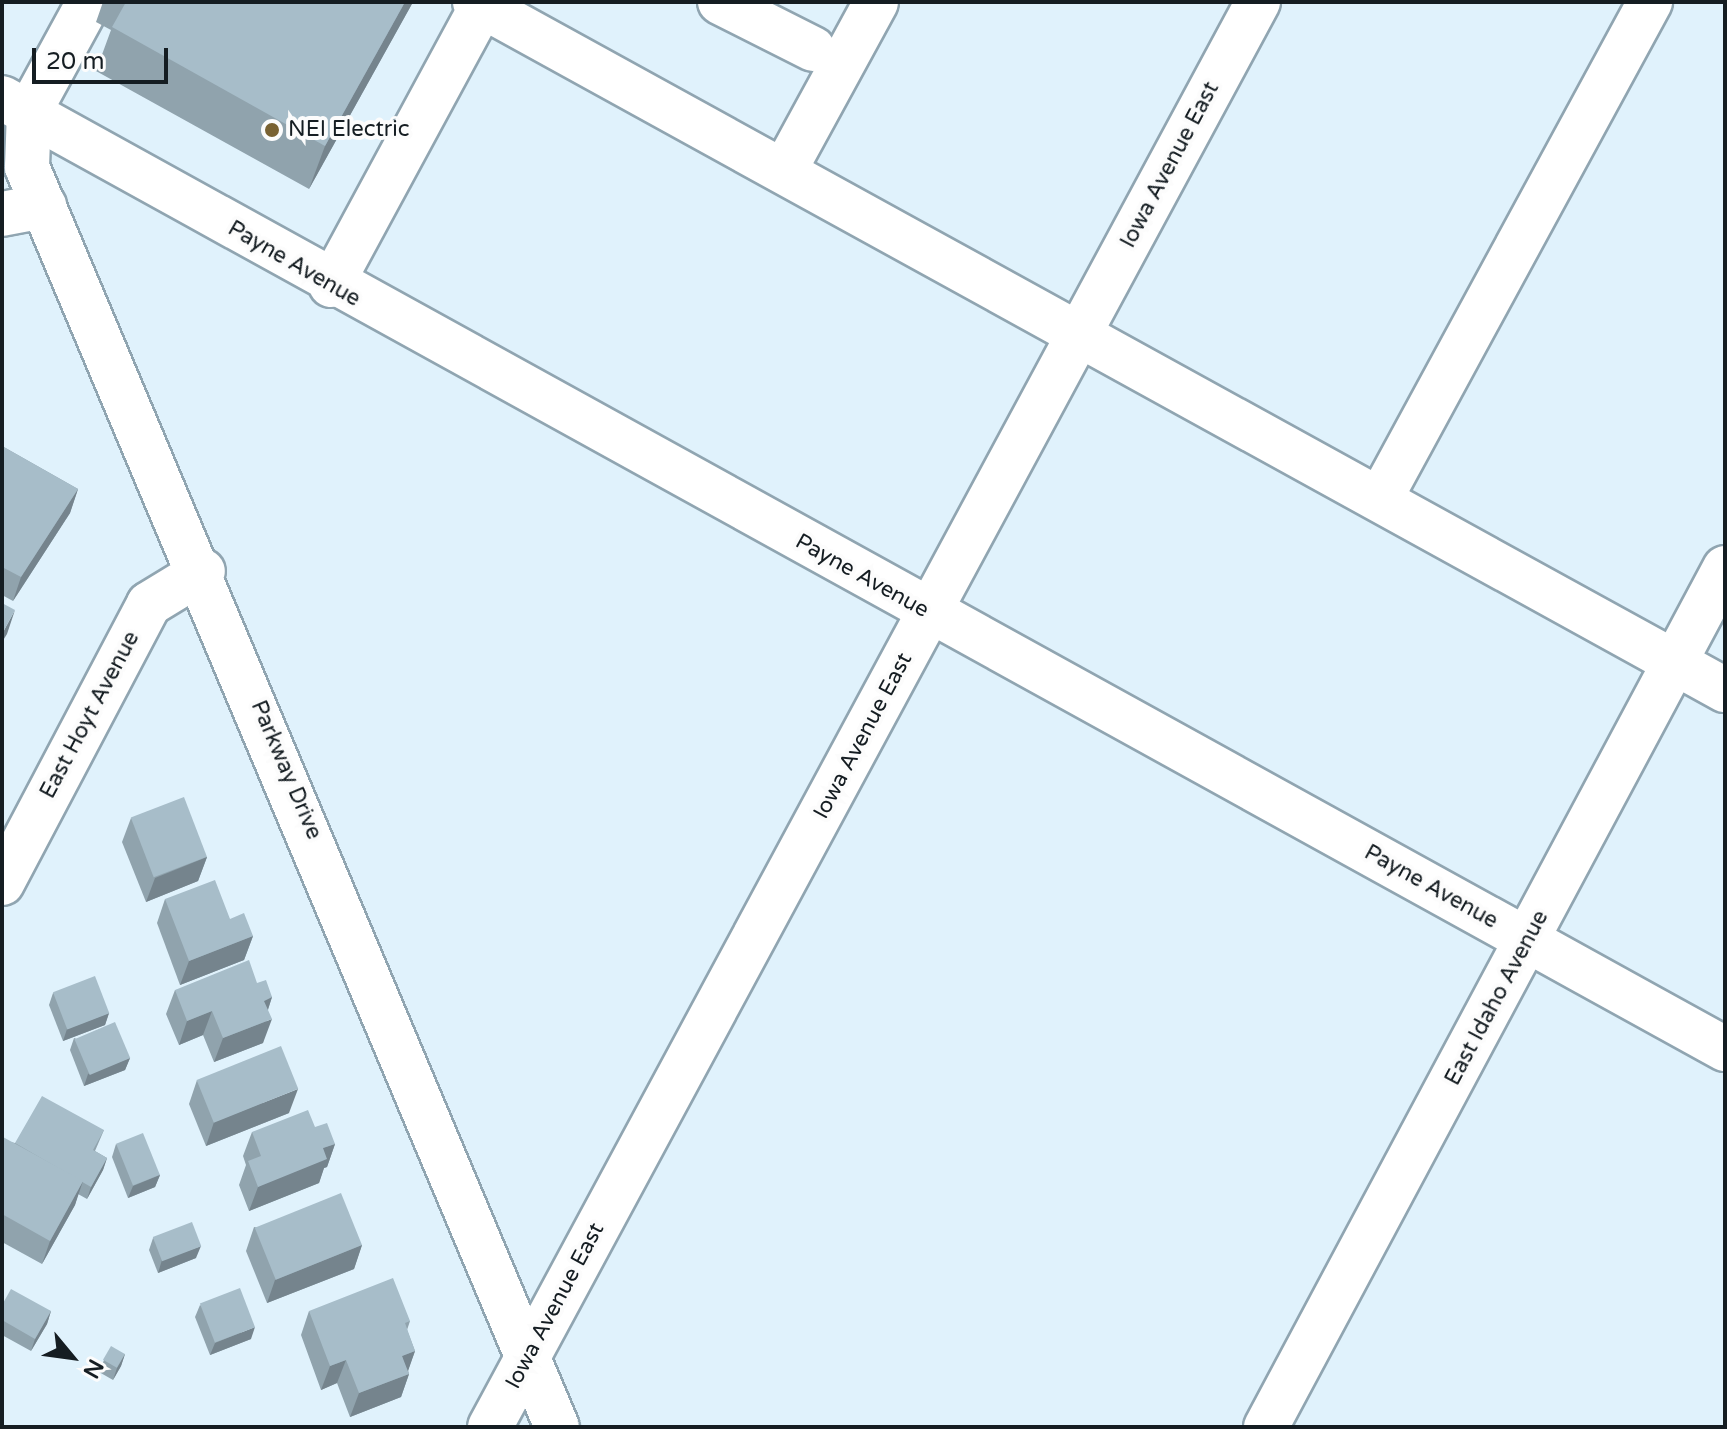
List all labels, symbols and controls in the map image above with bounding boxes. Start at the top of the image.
scale bar [36,32,172,82]
text: 20 m [46,47,104,76]
street label: Iowa Avenue East [1115,78,1225,252]
place label: NEI Electric [288,117,409,143]
marker: NEI Electric [263,121,281,139]
street label: Payne Avenue [223,215,365,313]
street label: Payne Avenue [791,528,933,624]
street label: East Hoyt Avenue [35,627,145,803]
street label: Iowa Avenue East [808,649,918,823]
street label: Parkway Drive [245,697,327,843]
street label: Payne Avenue [1360,839,1502,935]
street label: East Idaho Avenue [1440,906,1554,1090]
street label: Iowa Avenue East [500,1219,610,1393]
north arrow [32,1317,112,1397]
text: N [77,1355,109,1383]

